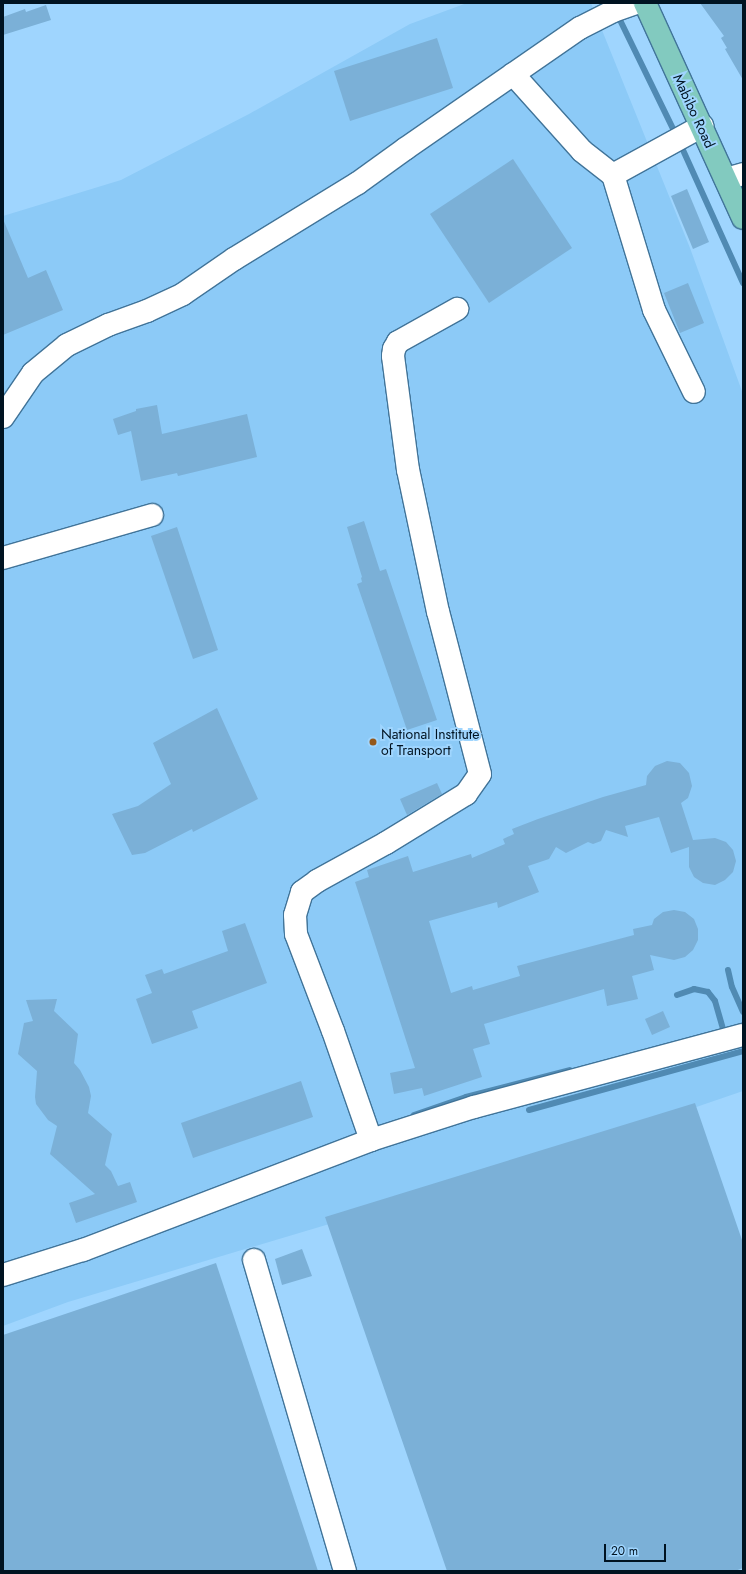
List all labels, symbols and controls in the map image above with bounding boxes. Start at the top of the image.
street label: Mabibo Road [670,71,718,151]
place label: National Institute of Transport [381,726,479,758]
marker: National Institute of Transport [368,737,378,747]
scale bar [606,1536,668,1562]
text: 20 m [611,1542,638,1560]

